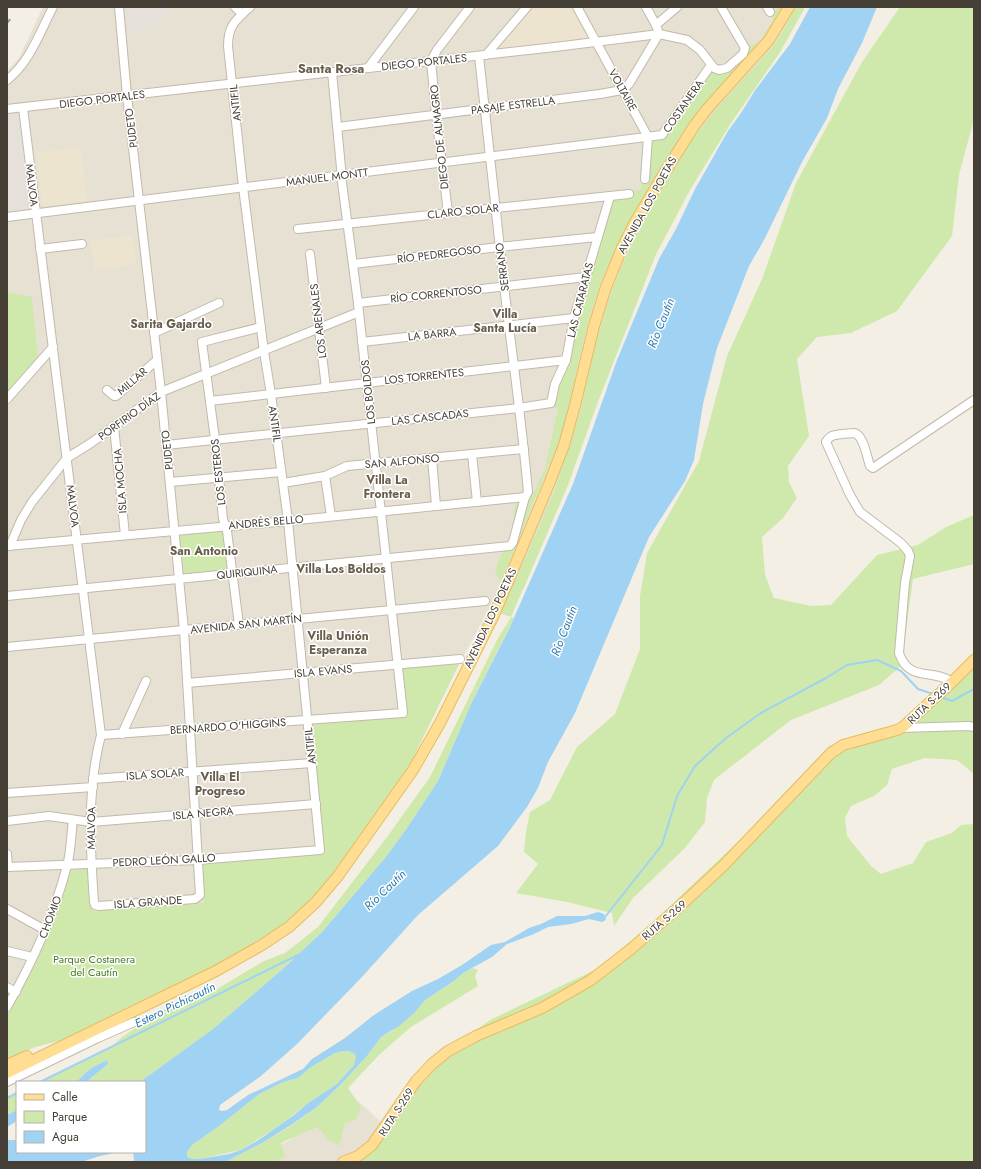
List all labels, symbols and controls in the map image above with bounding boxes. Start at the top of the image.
street label: DIEGO PORTALES [380,50,468,74]
district label: Santa Rosa [298,59,364,78]
street label: VOLTAIRE [605,66,641,114]
street label: COSTANERA [659,76,708,136]
street label: ANTIFIL [225,84,245,122]
street label: DIEGO DE ALMAGRO [426,84,452,190]
street label: DIEGO PORTALES [58,86,146,112]
street label: PASAJE ESTRELLA [470,92,557,118]
street label: PUDETO [121,107,141,149]
street label: AVENIDA LOS POETAS [614,153,680,257]
street label: MALVOA [21,163,43,208]
street label: MANUEL MONTT [285,164,369,190]
street label: CLARO SOLAR [427,199,500,223]
street label: RÍO PEDREGOSO [396,241,482,267]
street label: SERRANO [491,241,513,292]
street label: LAS CATARATAS [563,261,597,339]
street label: RÍO CORRENTOSO [389,281,483,307]
street label: LOS ARENALES [305,283,331,359]
water label: Río Cautín [643,295,679,351]
district label: Villa Santa Lucía [473,305,537,337]
district label: Sarita Gajardo [130,315,212,333]
street label: LA BARRA [407,323,458,344]
street label: LOS BOLDOS [357,359,379,425]
street label: MILLAR [113,363,151,399]
street label: LOS TORRENTES [383,364,465,388]
street label: PORFIRIO DÍAZ [95,388,163,444]
street label: ANTIFIL [265,405,285,443]
street label: LAS CASCADAS [391,405,469,429]
street label: PUDETO [157,429,177,471]
street label: LOS ESTEROS [207,438,229,506]
street label: ISLA MOCHA [109,447,131,514]
street label: SAN ALFONSO [364,450,440,472]
district label: Villa La Frontera [363,471,411,503]
street label: MALVOA [62,484,84,529]
street label: ANDRÉS BELLO [228,511,304,533]
district label: San Antonio [170,542,238,560]
district label: Villa Los Boldos [295,560,386,578]
street label: QUIRIQUINA [216,561,279,583]
street label: AVENIDA LOS POETAS [460,565,520,671]
water label: Río Cautín [546,603,582,659]
street label: AVENIDA SAN MARTÍN [189,610,303,638]
district label: Villa Unión Esperanza [306,627,369,659]
street label: ISLA EVANS [293,660,353,682]
street label: RUTA S-269 [903,678,955,728]
street label: BERNARDO O'HIGGINS [169,714,287,738]
street label: ANTIFIL [300,727,320,765]
street label: ISLA SOLAR [126,764,185,784]
district label: Villa El Progreso [195,768,245,800]
street label: ISLA NEGRA [172,802,235,824]
street label: MALVOA [83,806,99,850]
street label: PEDRO LEÓN GALLO [112,849,216,871]
water label: Río Cautín [360,865,410,915]
street label: ISLA GRANDE [113,892,183,912]
street label: CHOMIO [35,893,66,941]
street label: RUTA S-269 [638,896,690,944]
park label: Parque Costanera del Cautín [53,951,135,980]
water label: Estero Pichicautín [131,978,219,1032]
legend [16,1081,146,1153]
street label: RUTA S-269 [374,1085,418,1139]
text: Calle [52,1088,78,1106]
text: Parque [52,1108,87,1126]
text: Agua [52,1128,79,1146]

